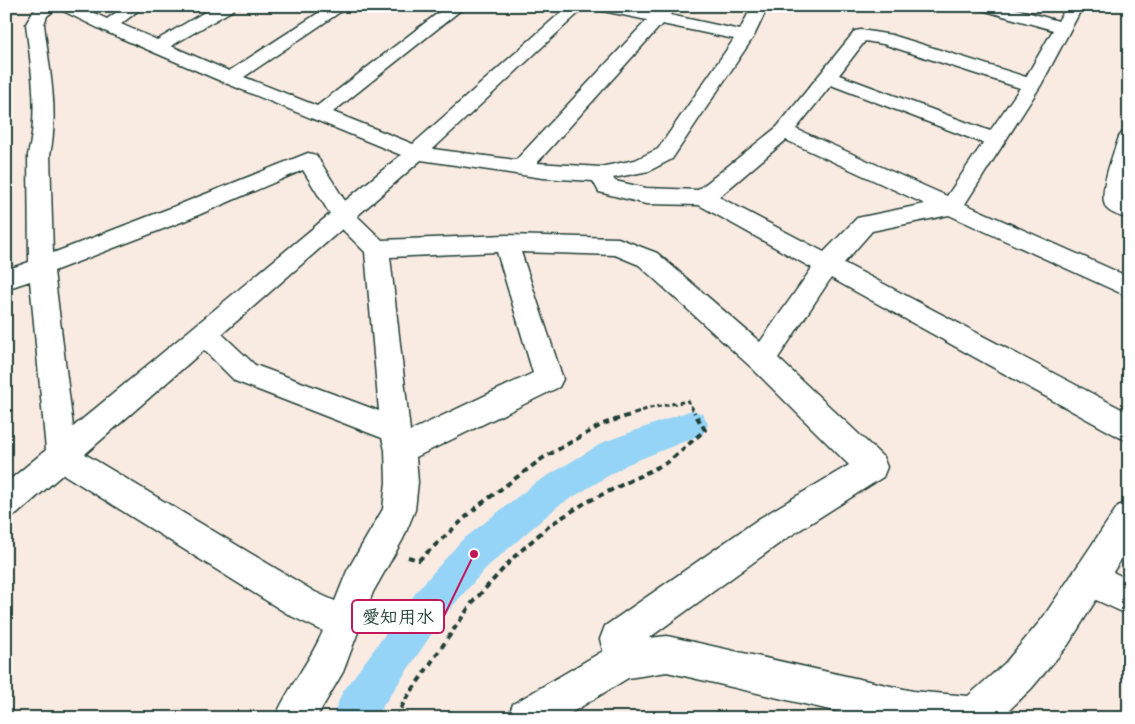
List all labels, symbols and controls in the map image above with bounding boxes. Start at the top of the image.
callout: 愛知用水 [352,600,444,633]
text: 愛知用水 [362,605,434,630]

